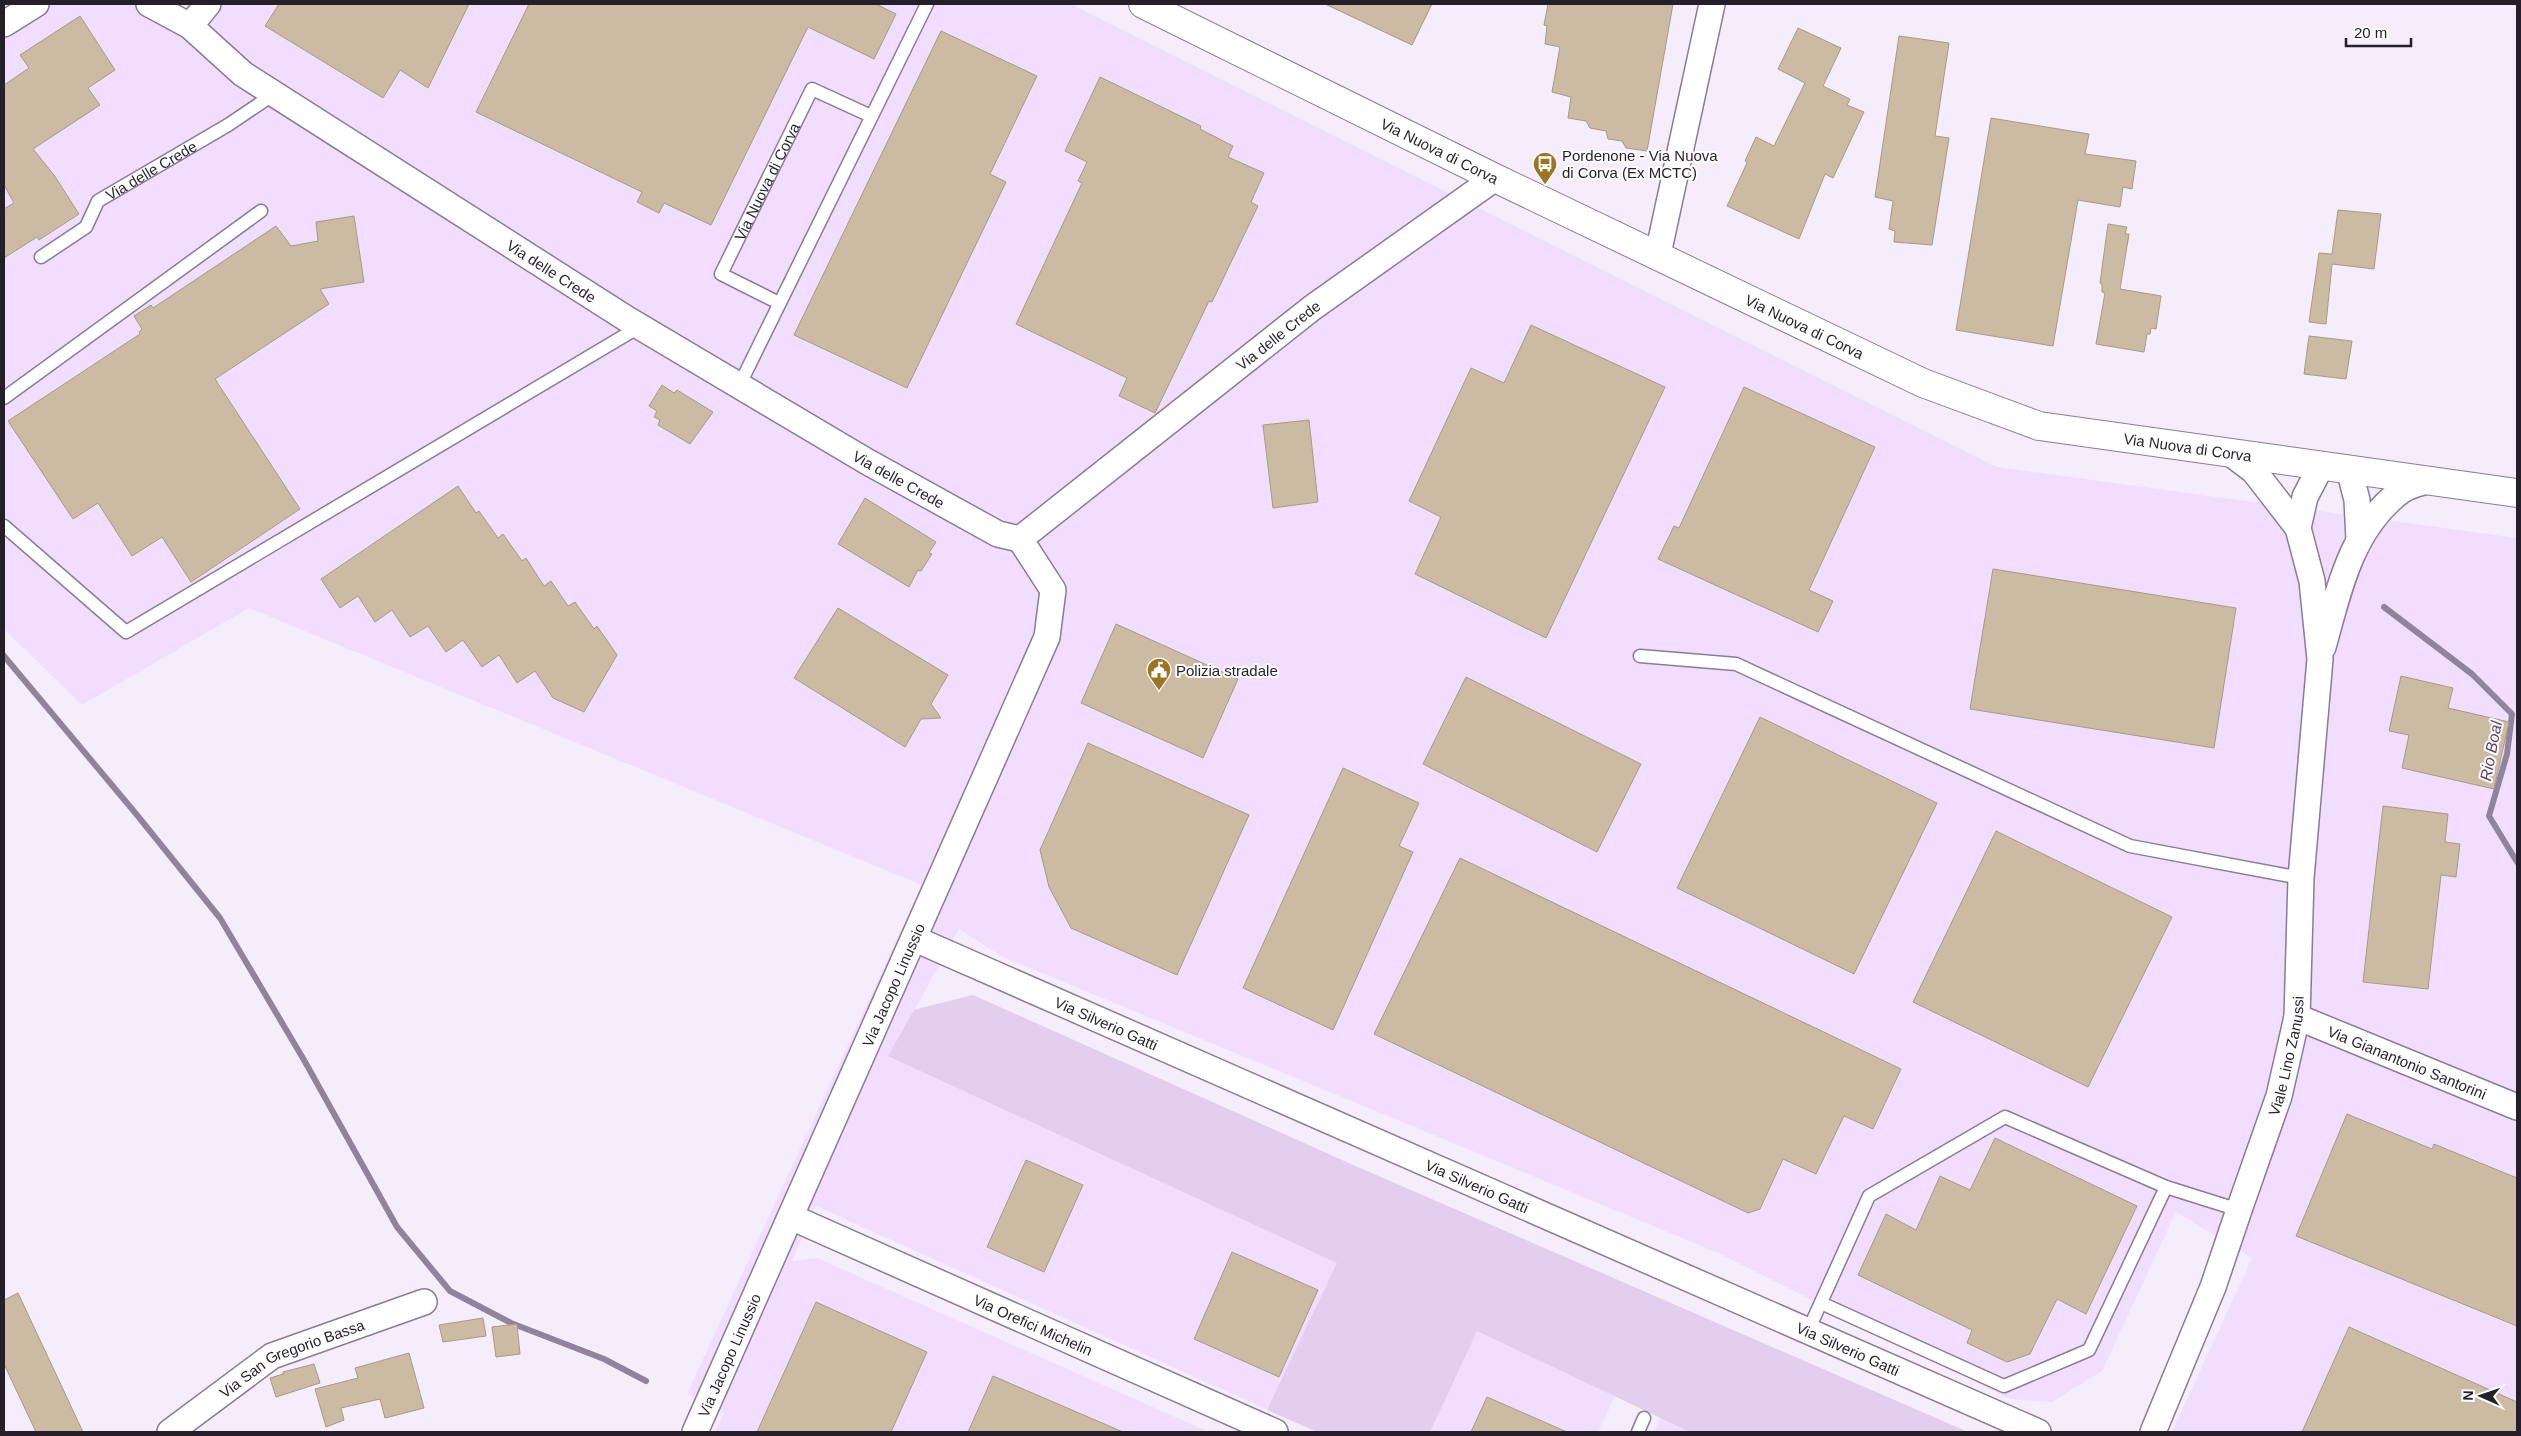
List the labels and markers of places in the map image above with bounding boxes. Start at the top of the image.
place label: Pordenone - Via Nuova di Corva (Ex MCTC) [1562,147,1718,181]
bus stop icon: Pordenone - Via Nuova di Corva (Ex MCTC) [1532,151,1558,185]
public building icon: Polizia stradale [1146,657,1172,691]
place label: Polizia stradale [1176,662,1278,679]

